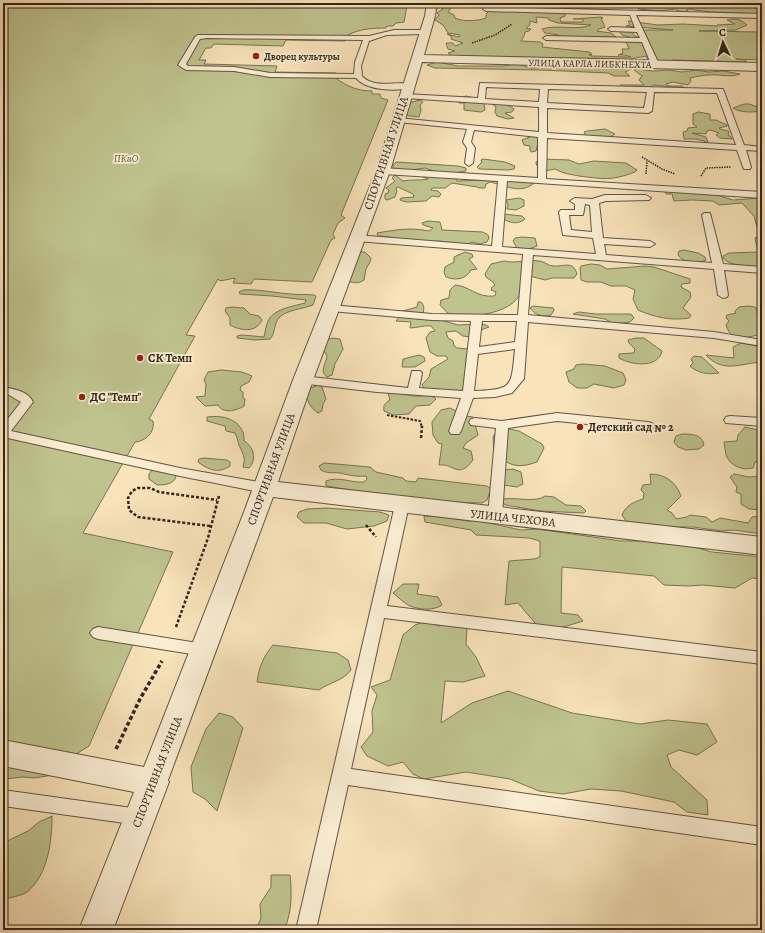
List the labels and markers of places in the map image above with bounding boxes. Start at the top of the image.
place label: Дворец культуры [264,50,340,63]
marker: Дворец культуры [251,51,261,61]
place label: СК Темп [148,350,192,366]
marker: СК Темп [135,353,145,363]
place label: ДС "Темп" [90,389,142,405]
marker: ДС "Темп" [77,392,87,402]
place label: Детский сад № 2 [588,419,674,435]
marker: Детский сад № 2 [575,422,585,432]

